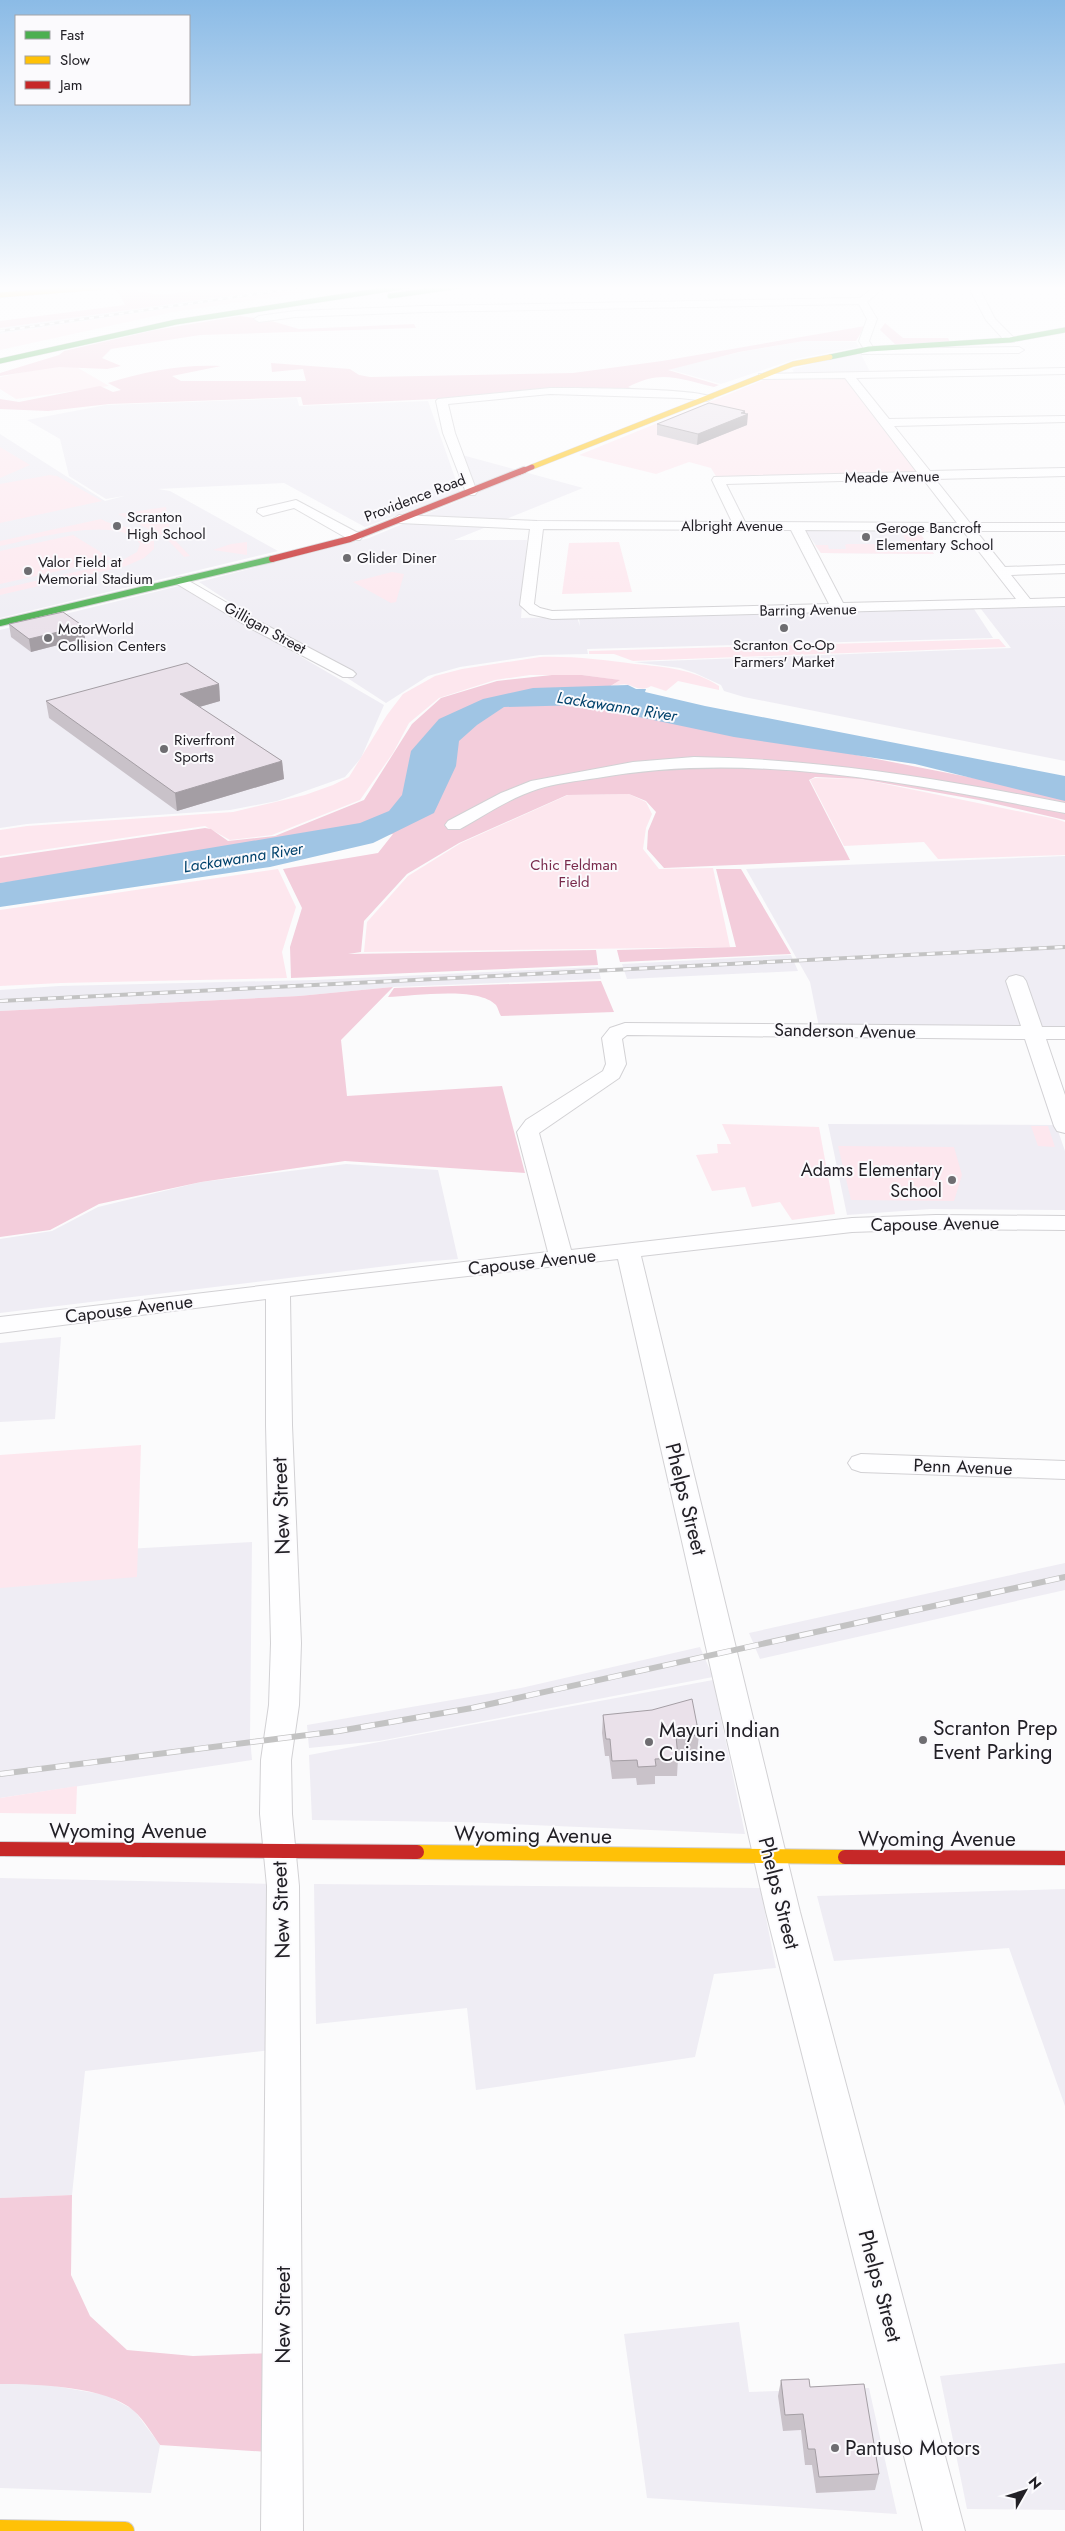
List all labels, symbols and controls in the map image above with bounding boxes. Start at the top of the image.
legend [15,15,190,105]
text: Fast [60,24,84,46]
text: Slow [60,49,91,71]
text: Jam [58,74,83,96]
street label: Meade Avenue [845,465,940,489]
street label: Providence Road [361,469,469,527]
place label: Scranton High School [127,506,206,545]
street label: Albright Avenue [681,515,783,537]
place label: Geroge Bancroft Elementary School [876,517,993,556]
marker: Scranton High School [111,520,123,532]
marker: Geroge Bancroft Elementary School [860,531,872,543]
place label: Glider Diner [357,547,438,569]
place label: Valor Field at Memorial Stadium [38,551,153,590]
marker: Glider Diner [341,552,353,564]
marker: Valor Field at Memorial Stadium [22,565,34,577]
street label: Gilligan Street [220,596,310,660]
street label: Barring Avenue [759,598,857,622]
place label: MotorWorld Collision Centers [58,618,166,657]
marker: Scranton Co-Op Farmers' Market [778,622,790,634]
marker: MotorWorld Collision Centers [42,632,54,644]
place label: Scranton Co-Op Farmers' Market [733,634,835,673]
water label: Lackawanna River [555,686,680,728]
place label: Riverfront Sports [174,729,235,768]
marker: Riverfront Sports [158,743,170,755]
water label: Lackawanna River [182,836,306,878]
park label: Chic Feldman Field [530,854,618,893]
street label: Sanderson Avenue [774,1017,916,1045]
place label: Adams Elementary School [801,1157,942,1204]
marker: Adams Elementary School [946,1174,958,1186]
street label: Capouse Avenue [871,1210,999,1238]
street label: Capouse Avenue [467,1242,597,1282]
street label: Capouse Avenue [64,1288,194,1330]
street label: Phelps Street [658,1440,714,1558]
street label: Penn Avenue [913,1452,1013,1482]
street label: New Street [264,1457,298,1555]
place label: Scranton Prep Event Parking [933,1713,1057,1767]
place label: Mayuri Indian Cuisine [659,1715,780,1769]
marker: Scranton Prep Event Parking [917,1734,929,1746]
marker: Mayuri Indian Cuisine [643,1736,655,1748]
street label: Wyoming Avenue [49,1816,207,1846]
street label: Wyoming Avenue [454,1819,612,1851]
street label: Wyoming Avenue [858,1824,1016,1854]
street label: Phelps Street [751,1834,807,1952]
street label: New Street [264,1861,298,1959]
street label: Phelps Street [851,2227,909,2345]
street label: New Street [268,2266,298,2364]
place label: Pantuso Motors [845,2433,980,2463]
marker: Pantuso Motors [829,2442,841,2454]
north arrow [1000,2466,1050,2516]
text: N [1024,2472,1046,2493]

